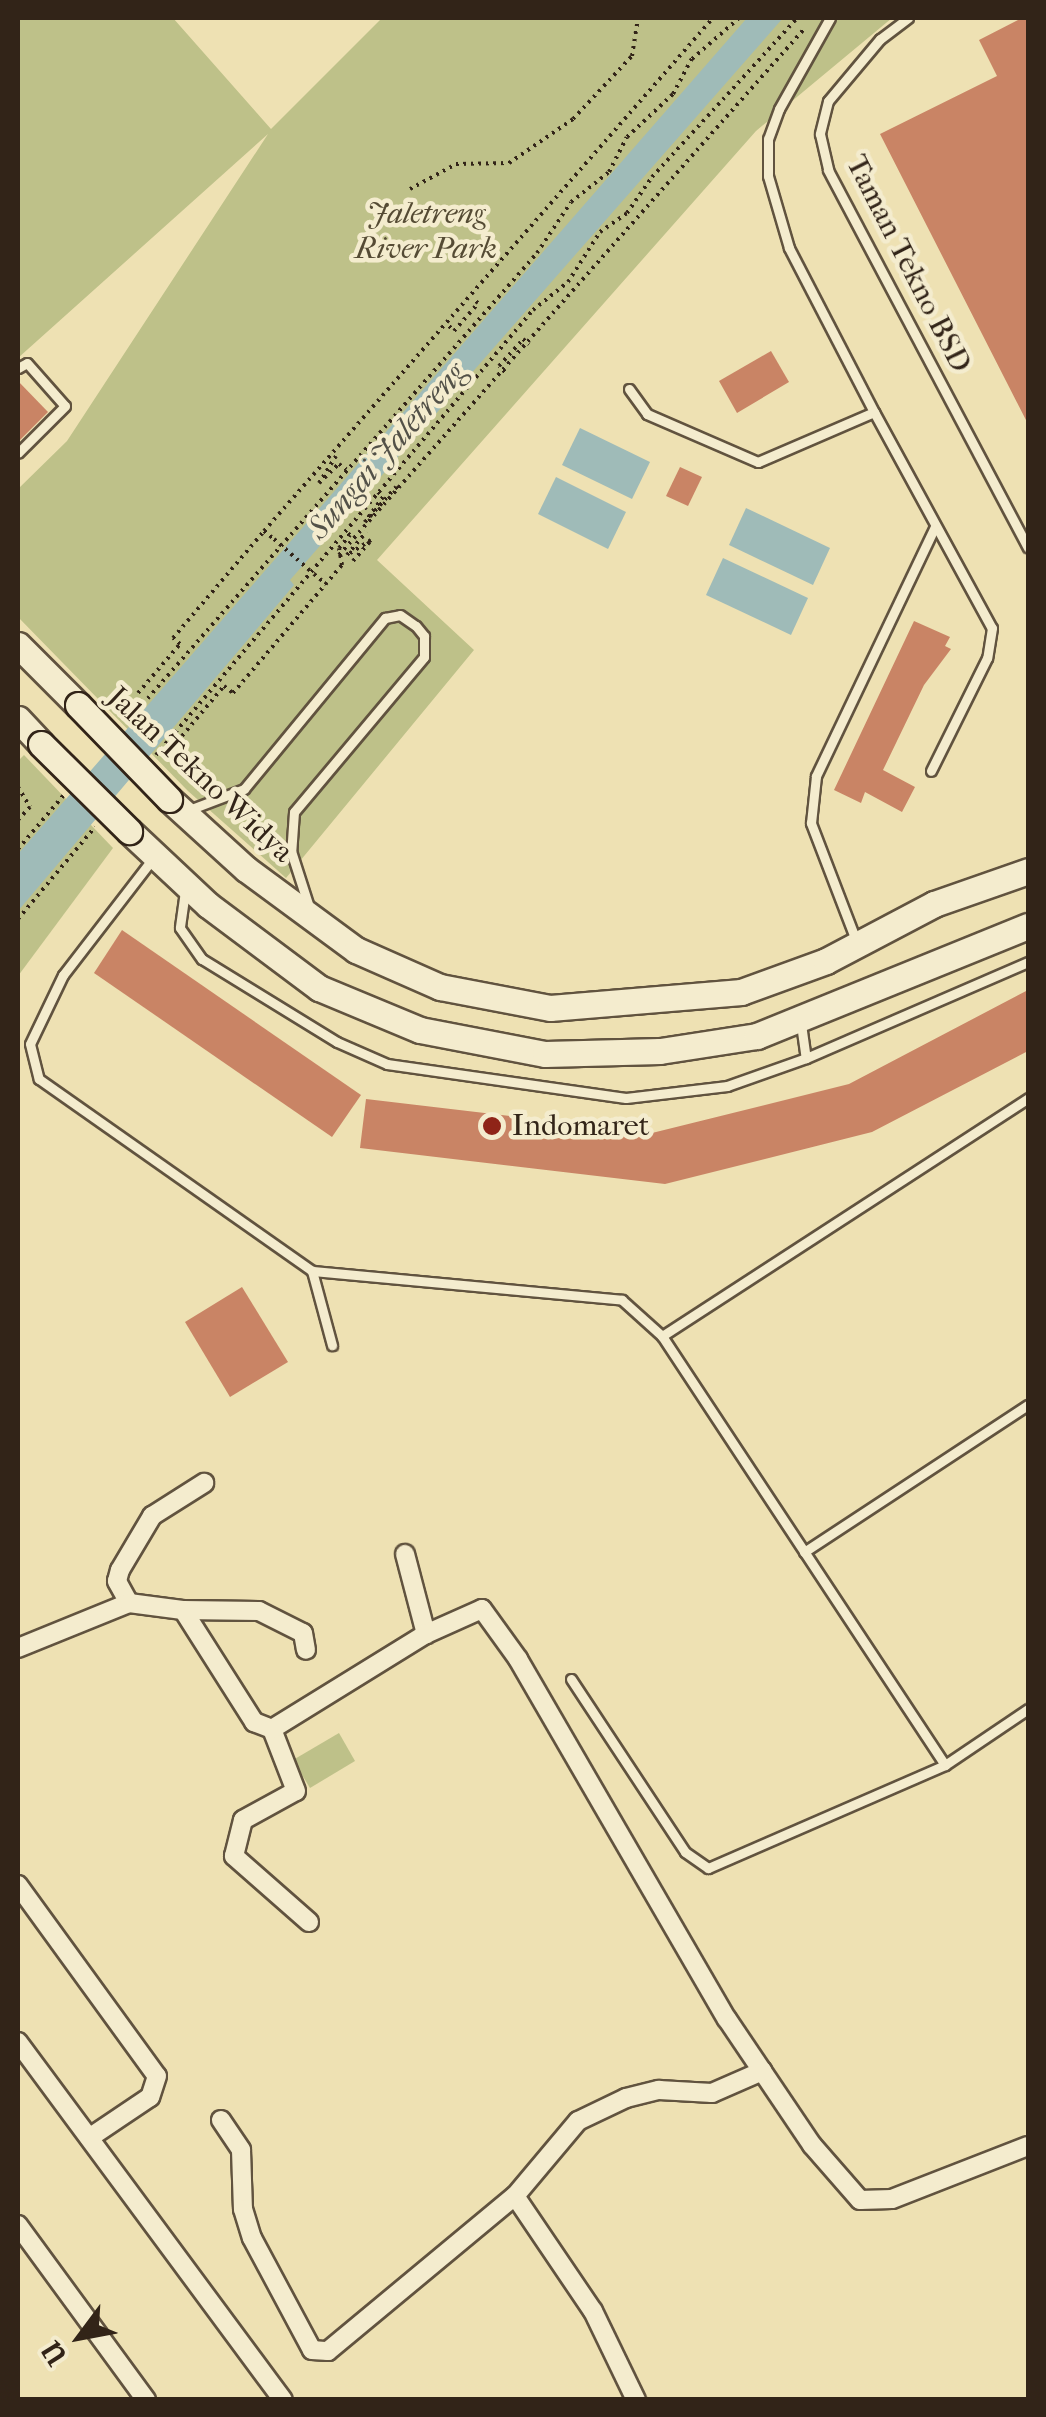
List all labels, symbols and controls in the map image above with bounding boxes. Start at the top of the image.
street label: Taman Tekno BSD [838,149,978,379]
park label: Jaletreng River Park [355,196,497,266]
water label: Sungai Jaletreng [299,354,475,548]
street label: Jalan Tekno Widya [100,680,300,870]
place label: Indomaret [512,1108,649,1144]
marker: Indomaret [481,1115,503,1137]
north arrow [30,2287,130,2387]
text: U [34,2335,74,2371]

